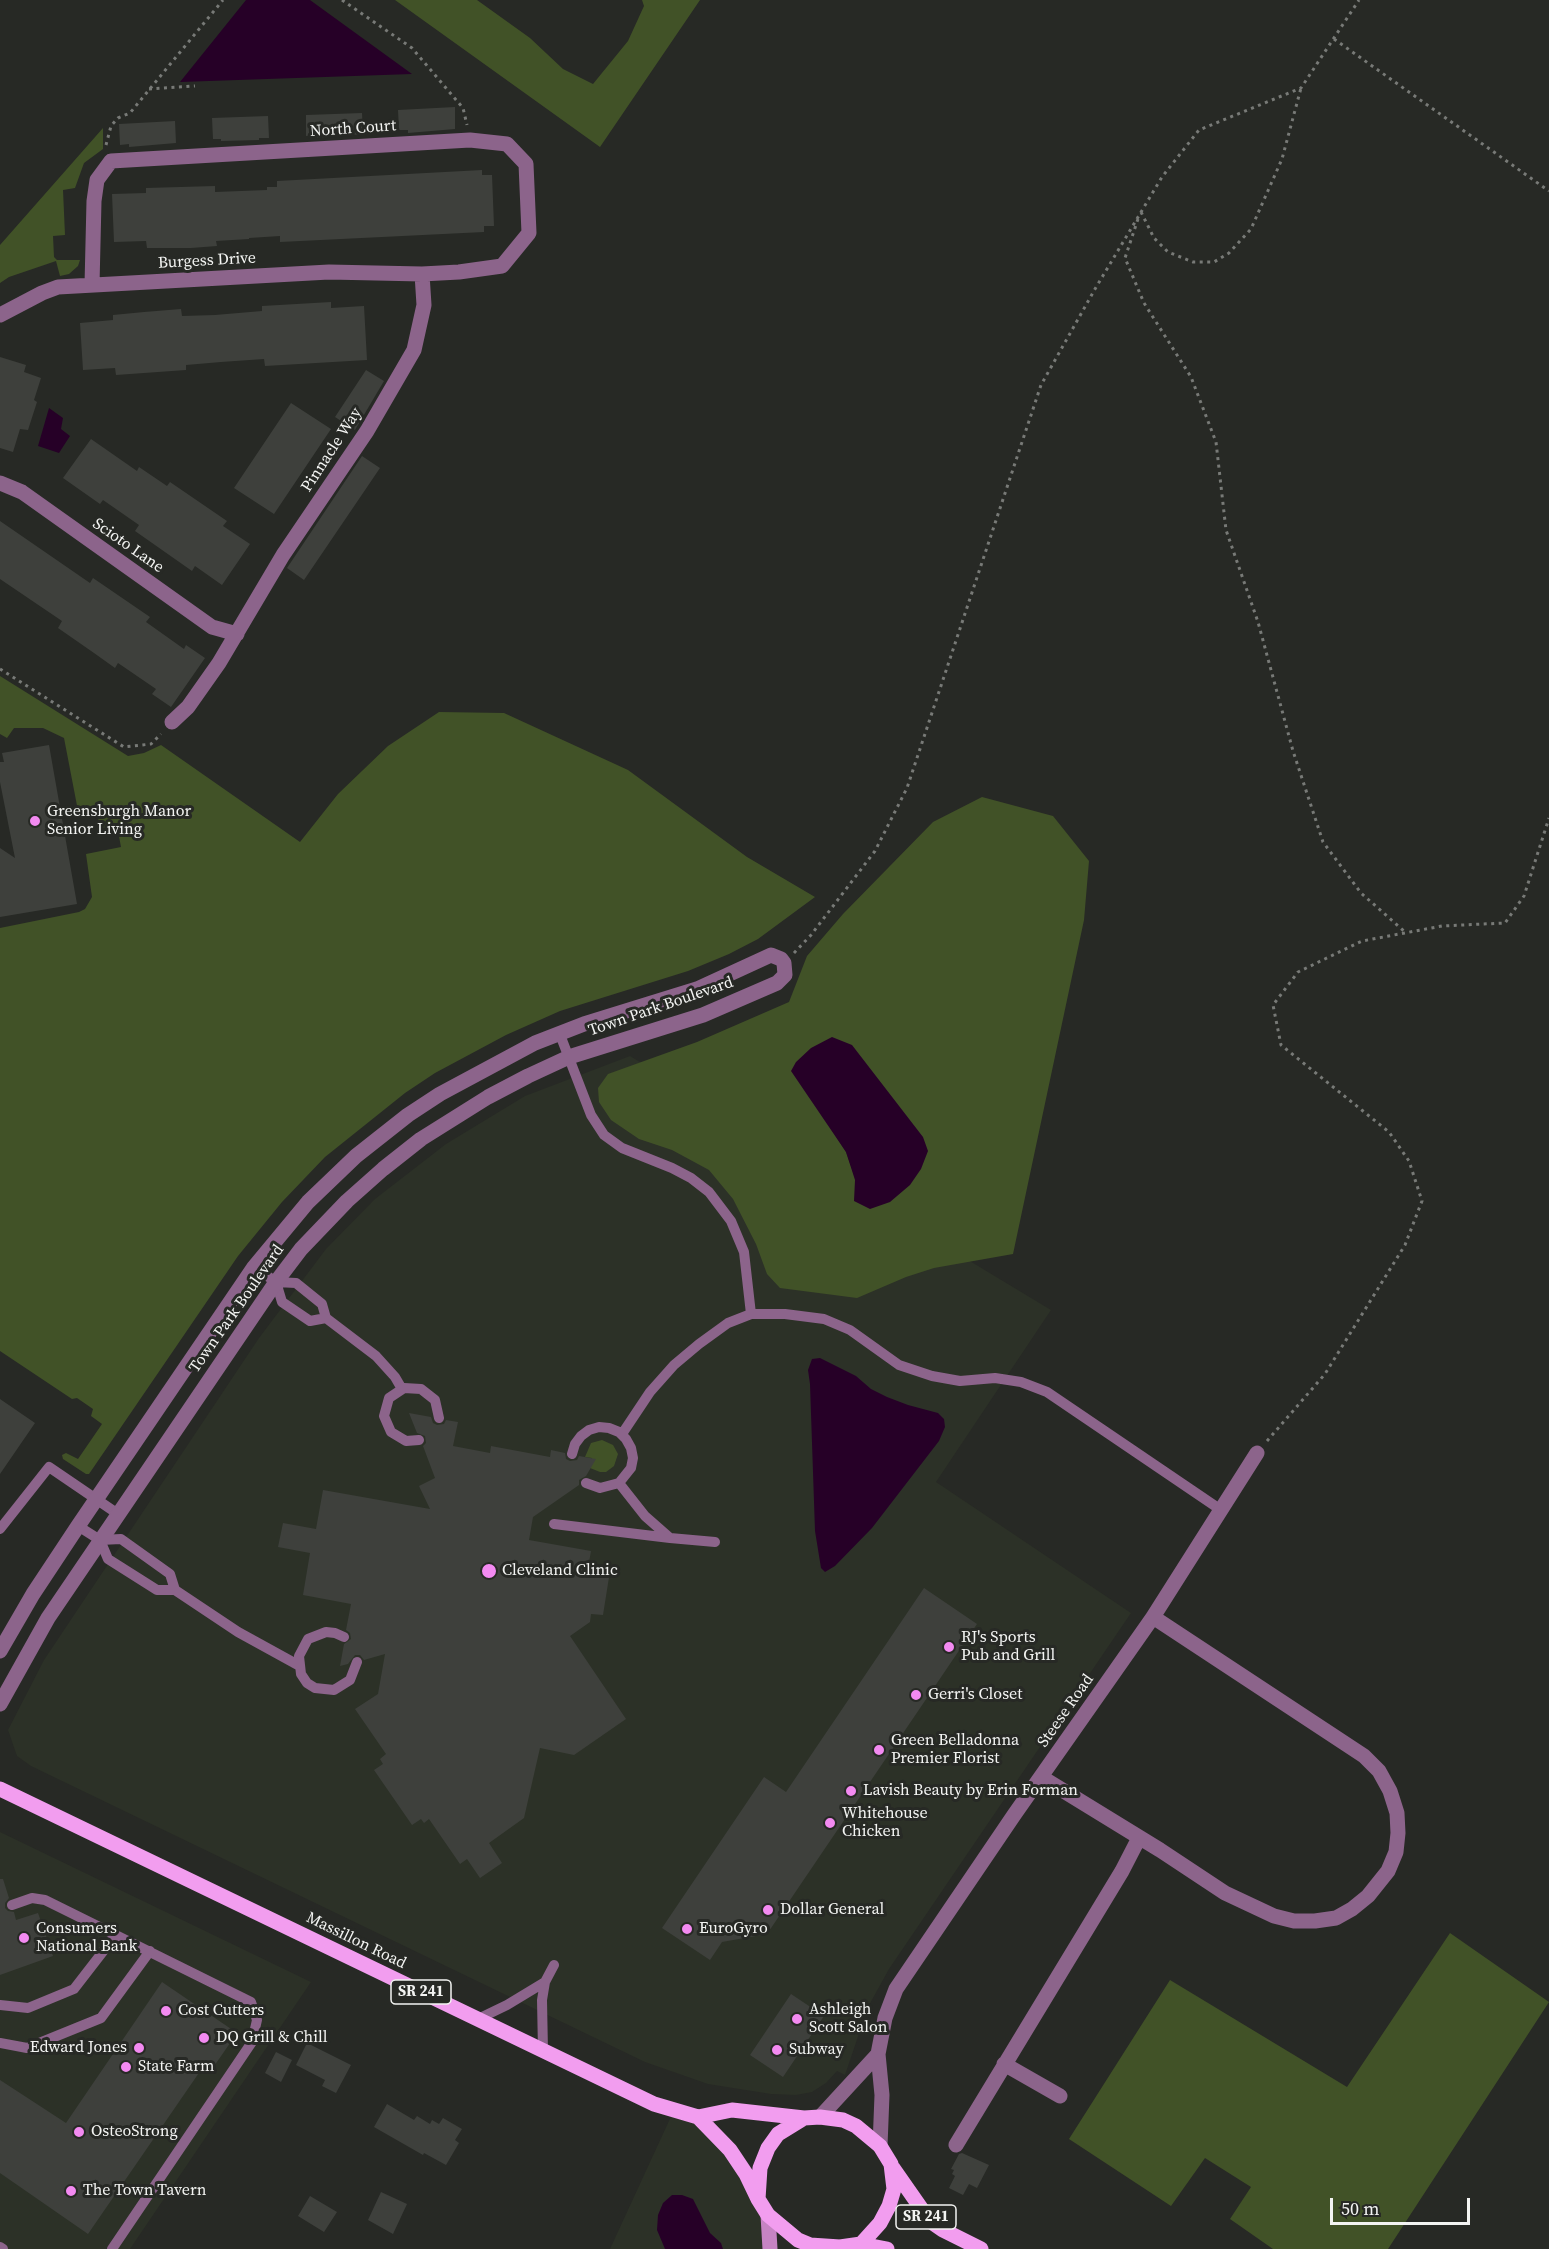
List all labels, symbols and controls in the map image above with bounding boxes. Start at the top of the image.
street label: North Court [309,116,397,142]
street label: Burgess Drive [157,249,257,273]
street label: Pinnacle Way [298,404,366,496]
street label: Scioto Lane [89,514,167,578]
place label: Greensburgh Manor Senior Living [47,802,191,840]
marker: Greensburgh Manor Senior Living [28,814,42,828]
street label: Town Park Boulevard [586,973,736,1041]
street label: Town Park Boulevard [186,1241,288,1377]
place label: Cleveland Clinic [502,1561,618,1581]
marker: Cleveland Clinic [480,1562,498,1580]
place label: RJ's Sports Pub and Grill [961,1628,1055,1666]
marker: RJ's Sports Pub and Grill [942,1640,956,1654]
street label: Steese Road [1034,1671,1098,1751]
place label: Gerri's Closet [928,1685,1022,1705]
marker: Gerri's Closet [909,1688,923,1702]
place label: Green Belladonna Premier Florist [891,1731,1019,1769]
marker: Green Belladonna Premier Florist [872,1743,886,1757]
place label: Lavish Beauty by Erin Forman [863,1781,1078,1801]
marker: Lavish Beauty by Erin Forman [844,1784,858,1798]
place label: Whitehouse Chicken [842,1804,928,1842]
marker: Whitehouse Chicken [823,1816,837,1830]
place label: Dollar General [780,1900,884,1920]
marker: Dollar General [761,1903,775,1917]
street label: Massillon Road [303,1908,409,1974]
place label: Consumers National Bank [36,1919,137,1957]
place label: EuroGyro [699,1919,768,1939]
marker: EuroGyro [680,1922,694,1936]
marker: Consumers National Bank [17,1931,31,1945]
road number: SR 241 [391,1980,451,2004]
place label: Ashleigh Scott Salon [809,2000,887,2038]
place label: Cost Cutters [178,2001,264,2021]
marker: Cost Cutters [159,2004,173,2018]
marker: Ashleigh Scott Salon [790,2012,804,2026]
place label: DQ Grill & Chill [216,2028,328,2048]
marker: DQ Grill & Chill [197,2031,211,2045]
place label: Edward Jones [30,2038,127,2058]
place label: Subway [789,2040,844,2060]
marker: Edward Jones [132,2041,146,2055]
marker: Subway [770,2043,784,2057]
place label: State Farm [138,2057,214,2077]
marker: State Farm [119,2060,133,2074]
place label: OsteoStrong [91,2122,178,2142]
marker: OsteoStrong [72,2125,86,2139]
place label: The Town Tavern [83,2181,206,2201]
marker: The Town Tavern [64,2184,78,2198]
scale bar [1333,2186,1472,2224]
text: 50 m [1341,2196,1379,2221]
road number: SR 241 [896,2205,956,2229]

